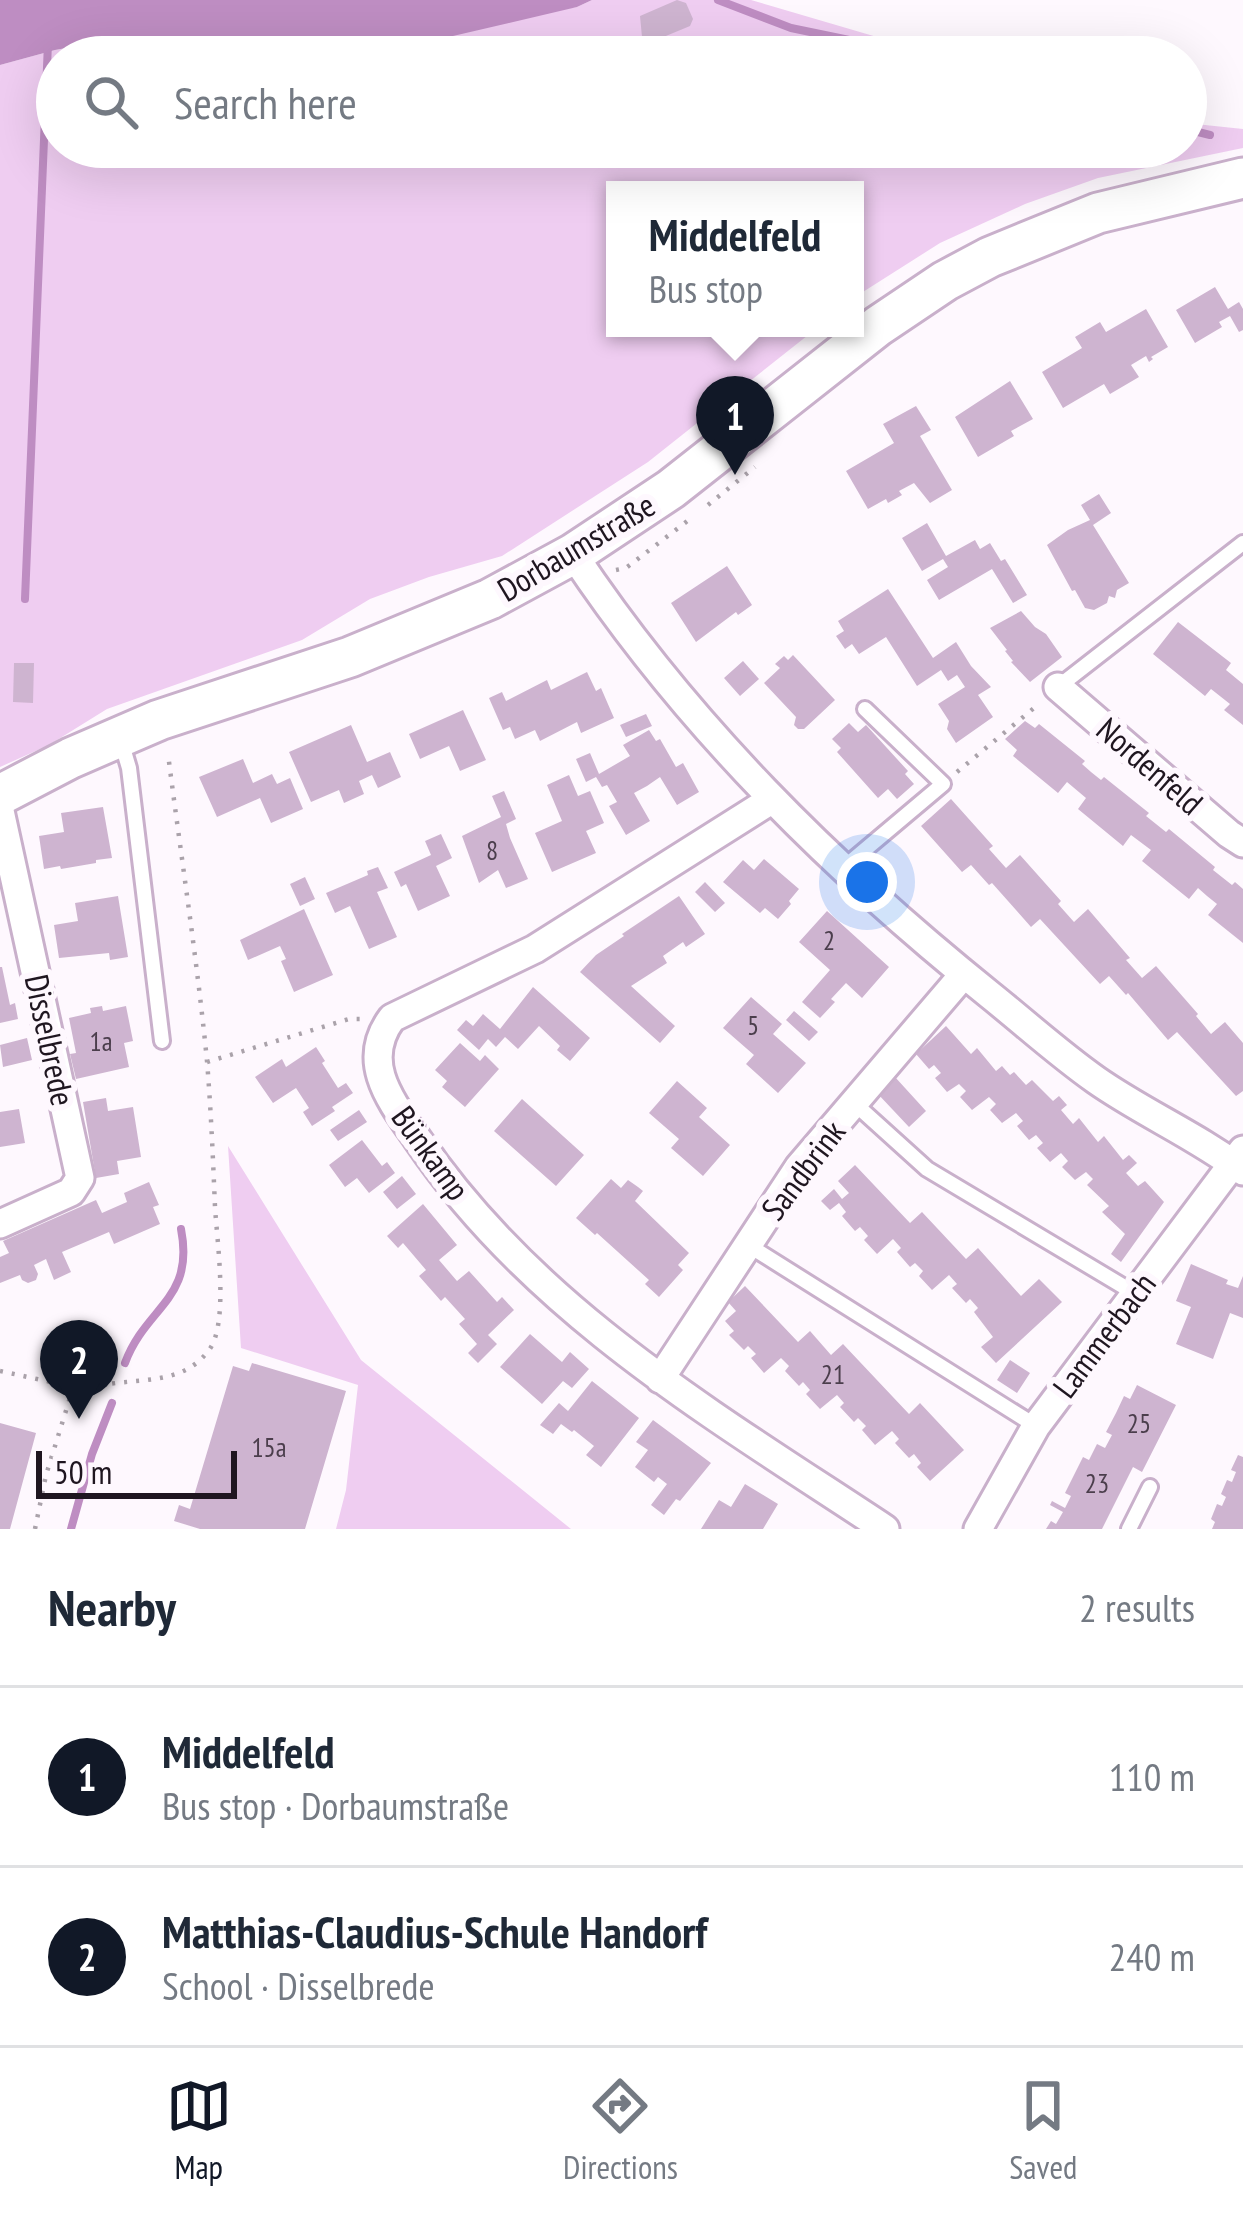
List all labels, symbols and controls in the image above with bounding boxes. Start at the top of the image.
search box [36,36,1207,168]
icon: search [78,69,144,135]
text: Search here [174,73,357,131]
popup [606,181,864,337]
text: Middelfeld [649,205,821,263]
text: Bus stop [649,263,763,314]
pin: 1 [696,376,774,475]
street label: Dorbaumstraße [489,483,662,610]
street label: Nordenfeld [1088,708,1212,824]
house number: 8 [486,833,498,867]
your location [837,852,897,912]
house number: 2 [823,923,835,957]
street label: Disselbrede [16,970,85,1109]
house number: 5 [747,1008,759,1042]
house number: 1a [90,1024,112,1058]
street label: Bünkamp [383,1097,480,1208]
street label: Sandbrink [751,1111,854,1228]
street label: Lammerbach [1043,1264,1165,1406]
pin: 2 [40,1320,118,1419]
house number: 21 [821,1357,845,1391]
house number: 25 [1127,1406,1151,1440]
house number: 15a [251,1430,287,1464]
scale bar [36,1445,237,1498]
text: 50 m [54,1450,112,1493]
house number: 23 [1085,1466,1109,1500]
text: Nearby [48,1574,176,1640]
text: 2 results [1079,1582,1195,1633]
text: Middelfeld [162,1722,335,1780]
text: 1 [78,1751,96,1802]
text: 110 m [1109,1751,1195,1802]
text: Bus stop · Dorbaumstraße [162,1780,509,1831]
text: Matthias-Claudius-Schule Handorf [162,1902,707,1960]
text: 2 [78,1931,96,1982]
text: 240 m [1109,1931,1195,1982]
text: School · Disselbrede [162,1960,435,2011]
tab: Map [166,2073,232,2188]
tab: Directions [563,2073,678,2188]
tab: Saved [1009,2073,1077,2188]

